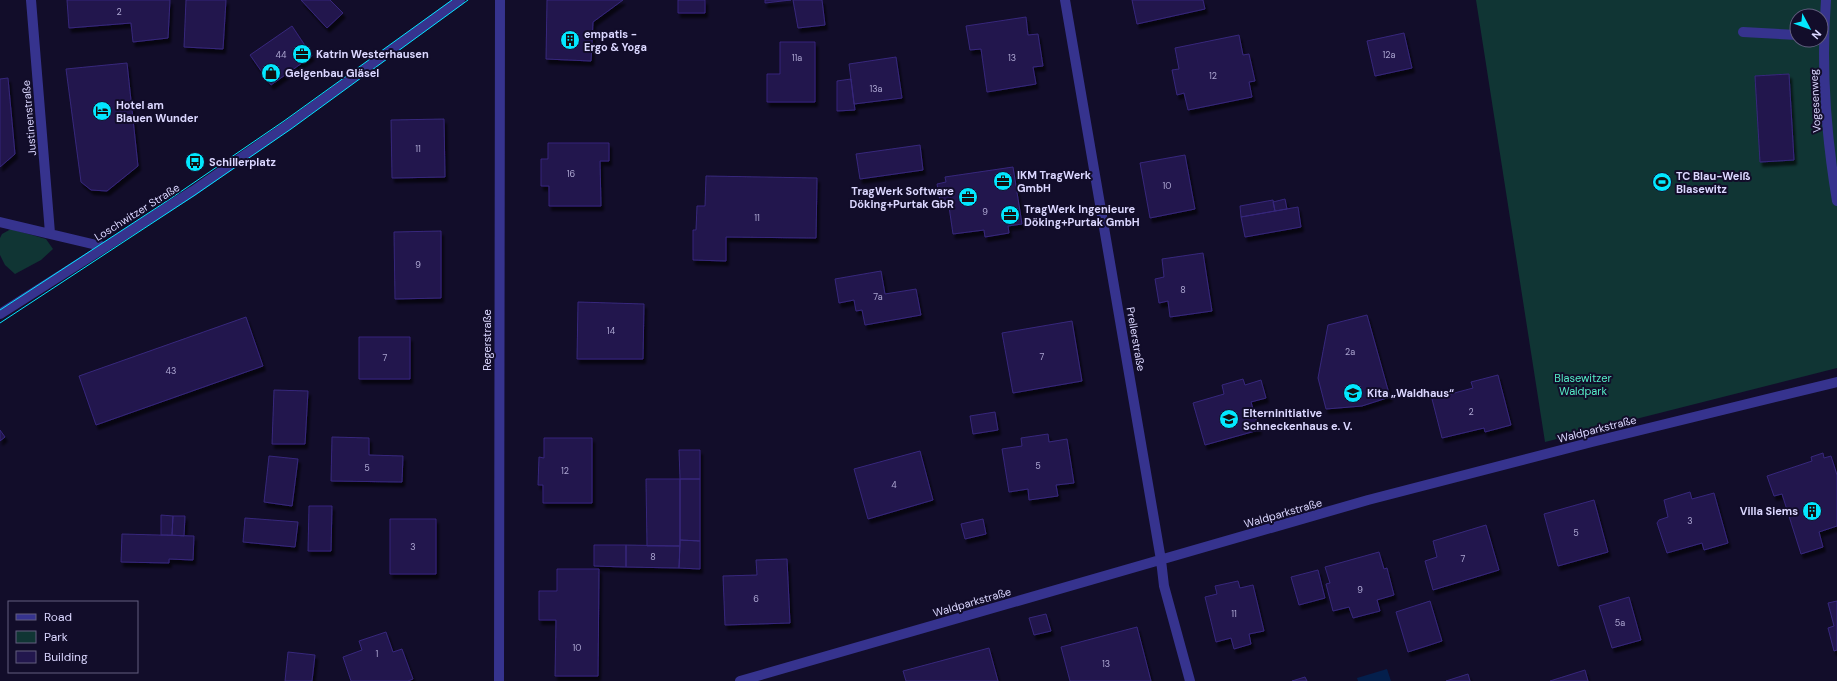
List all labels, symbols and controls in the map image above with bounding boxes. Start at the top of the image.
house number: 2 [116,6,122,18]
north arrow [1789,8,1829,48]
place label: empatis - Ergo & Yoga [584,27,647,54]
text: N [1809,27,1824,42]
building icon: empatis - Ergo & Yoga [559,29,581,51]
office icon: Katrin Westerhausen [291,43,313,65]
place label: Katrin Westerhausen [316,47,429,61]
house number: 44 [276,49,287,61]
house number: 12a [1383,49,1396,61]
house number: 11a [792,52,802,64]
house number: 13 [1008,52,1016,64]
shop icon: Geigenbau Gläsel [260,62,282,84]
place label: Geigenbau Gläsel [285,66,379,80]
street label: Vogesenweg [1806,69,1824,133]
house number: 12 [1209,70,1217,82]
street label: Justinenstraße [19,80,39,156]
house number: 13a [869,83,883,95]
place label: Hotel am Blauen Wunder [116,98,199,125]
hotel icon: Hotel am Blauen Wunder [91,100,113,122]
house number: 11 [415,143,421,155]
bus stop icon: Schillerplatz [184,151,206,173]
place label: Schillerplatz [209,155,276,169]
house number: 16 [567,168,576,180]
place label: IKM TragWerk GmbH [1017,168,1092,195]
place label: TC Blau-Weiß Blasewitz [1676,169,1750,196]
office icon: IKM TragWerk GmbH [992,170,1014,192]
sports icon: TC Blau-Weiß Blasewitz [1651,171,1673,193]
street label: Loschwitzer Straße [92,180,182,244]
house number: 10 [1163,180,1171,192]
place label: TragWerk Software Döking+Purtak GbR [850,184,954,211]
office icon: TragWerk Software Döking+Purtak GbR [957,186,979,208]
place label: TragWerk Ingenieure Döking+Purtak GmbH [1024,202,1140,229]
office icon: TragWerk Ingenieure Döking+Purtak GmbH [999,204,1021,226]
house number: 9 [982,206,988,218]
house number: 11 [754,212,760,224]
house number: 9 [415,259,421,271]
house number: 8 [1180,284,1186,296]
house number: 7a [873,291,883,303]
street label: Prellerstraße [1123,306,1149,372]
street label: Regerstraße [480,309,494,371]
house number: 14 [607,325,616,337]
house number: 2a [1345,346,1355,358]
house number: 7 [1040,351,1045,363]
house number: 7 [383,352,388,364]
house number: 43 [166,365,176,377]
park label: Blasewitzer Waldpark [1554,371,1612,398]
school or university icon: Kita „Waldhaus“ [1342,382,1364,404]
place label: Kita „Waldhaus“ [1367,386,1454,400]
place label: Elterninitiative Schneckenhaus e. V. [1243,406,1353,433]
house number: 2 [1468,406,1474,418]
school or university icon: Elterninitiative Schneckenhaus e. V. [1218,408,1240,430]
street label: Waldparkstraße [1556,412,1638,446]
house number: 5 [1035,460,1041,472]
house number: 5 [364,462,370,474]
house number: 12 [561,465,569,477]
house number: 4 [891,479,897,491]
street label: Waldparkstraße [1242,495,1324,531]
building icon: Villa Siems [1801,500,1823,522]
place label: Villa Siems [1740,504,1798,518]
house number: 3 [1687,515,1693,527]
house number: 5 [1573,527,1579,539]
house number: 3 [410,541,416,553]
house number: 8 [650,551,656,563]
house number: 7 [1461,553,1466,565]
street label: Waldparkstraße [931,584,1013,620]
house number: 9 [1357,584,1363,596]
house number: 6 [753,593,759,605]
legend [8,601,138,673]
house number: 11 [1231,608,1237,620]
text: Road [44,609,72,625]
house number: 5a [1615,617,1625,629]
text: Park [44,629,68,645]
house number: 10 [573,642,581,654]
house number: 1 [376,648,379,660]
text: Building [44,649,88,665]
house number: 13 [1102,658,1110,670]

